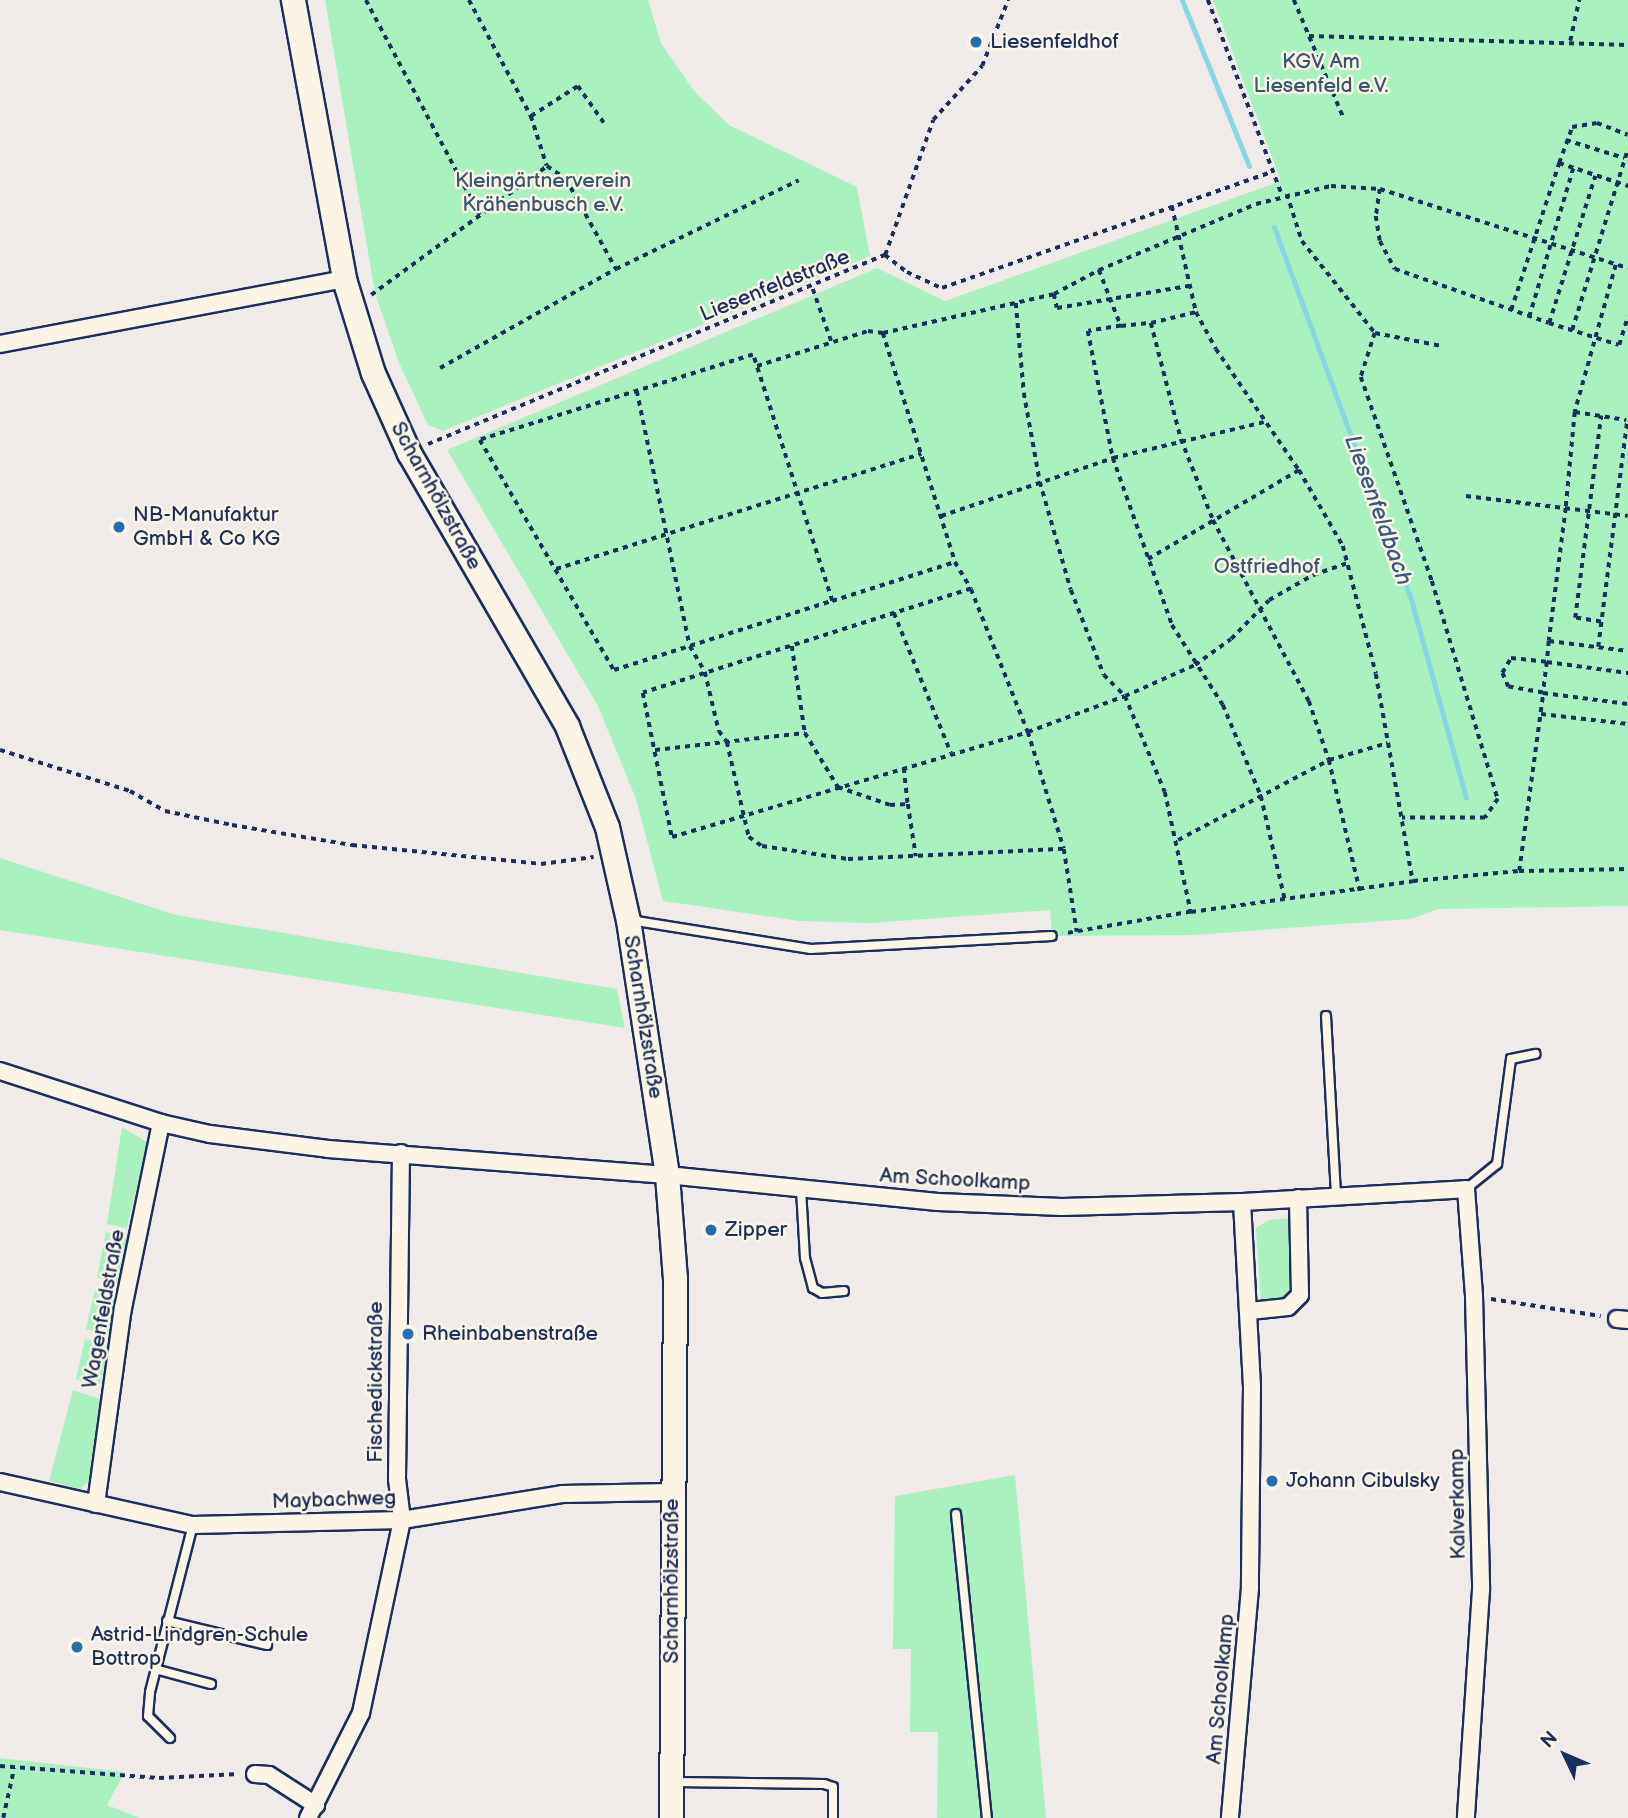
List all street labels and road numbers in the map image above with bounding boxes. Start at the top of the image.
street label: Liesenfeldstraße [697,245,853,327]
street label: Scharnhölzstraße [385,418,487,574]
street label: Scharnhölzstraße [618,934,668,1100]
street label: Am Schoolkamp [879,1163,1031,1197]
street label: Wagenfeldstraße [78,1227,130,1391]
street label: Fischedickstraße [363,1301,389,1463]
street label: Kalverkamp [1444,1448,1472,1560]
street label: Maybachweg [271,1485,397,1515]
street label: Scharnhölzstraße [659,1498,685,1664]
street label: Am Schoolkamp [1202,1613,1240,1765]

